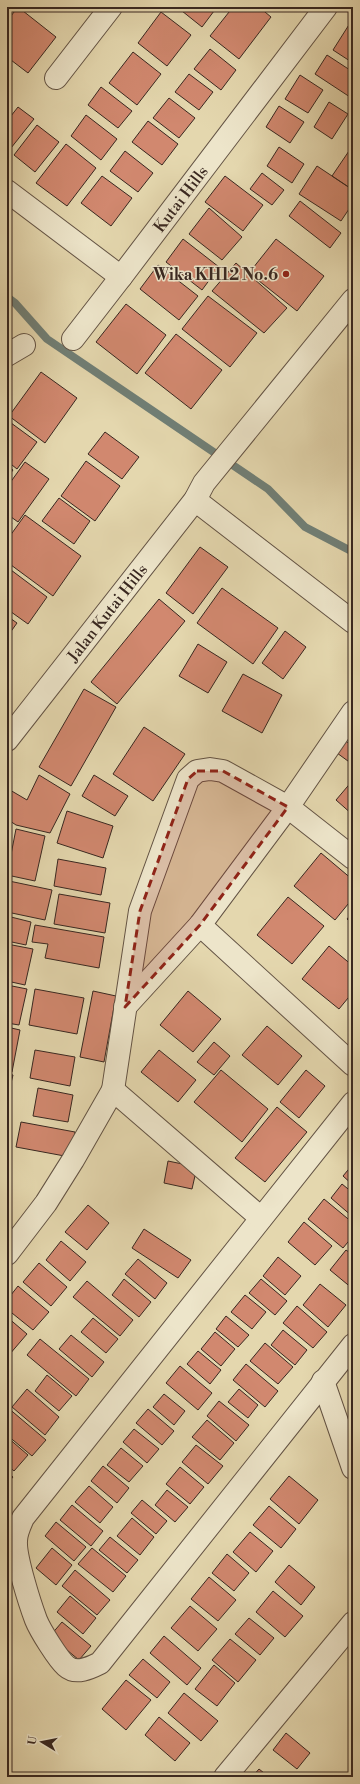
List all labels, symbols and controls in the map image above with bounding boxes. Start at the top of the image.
street label: Kutai Hills [150,162,213,237]
place label: Wika KH12 No.6 [152,265,278,285]
marker: Wika KH12 No.6 [281,269,291,279]
street label: Jalan Kutai Hills [63,560,152,667]
north arrow [22,1722,62,1762]
text: U [26,1735,41,1746]

